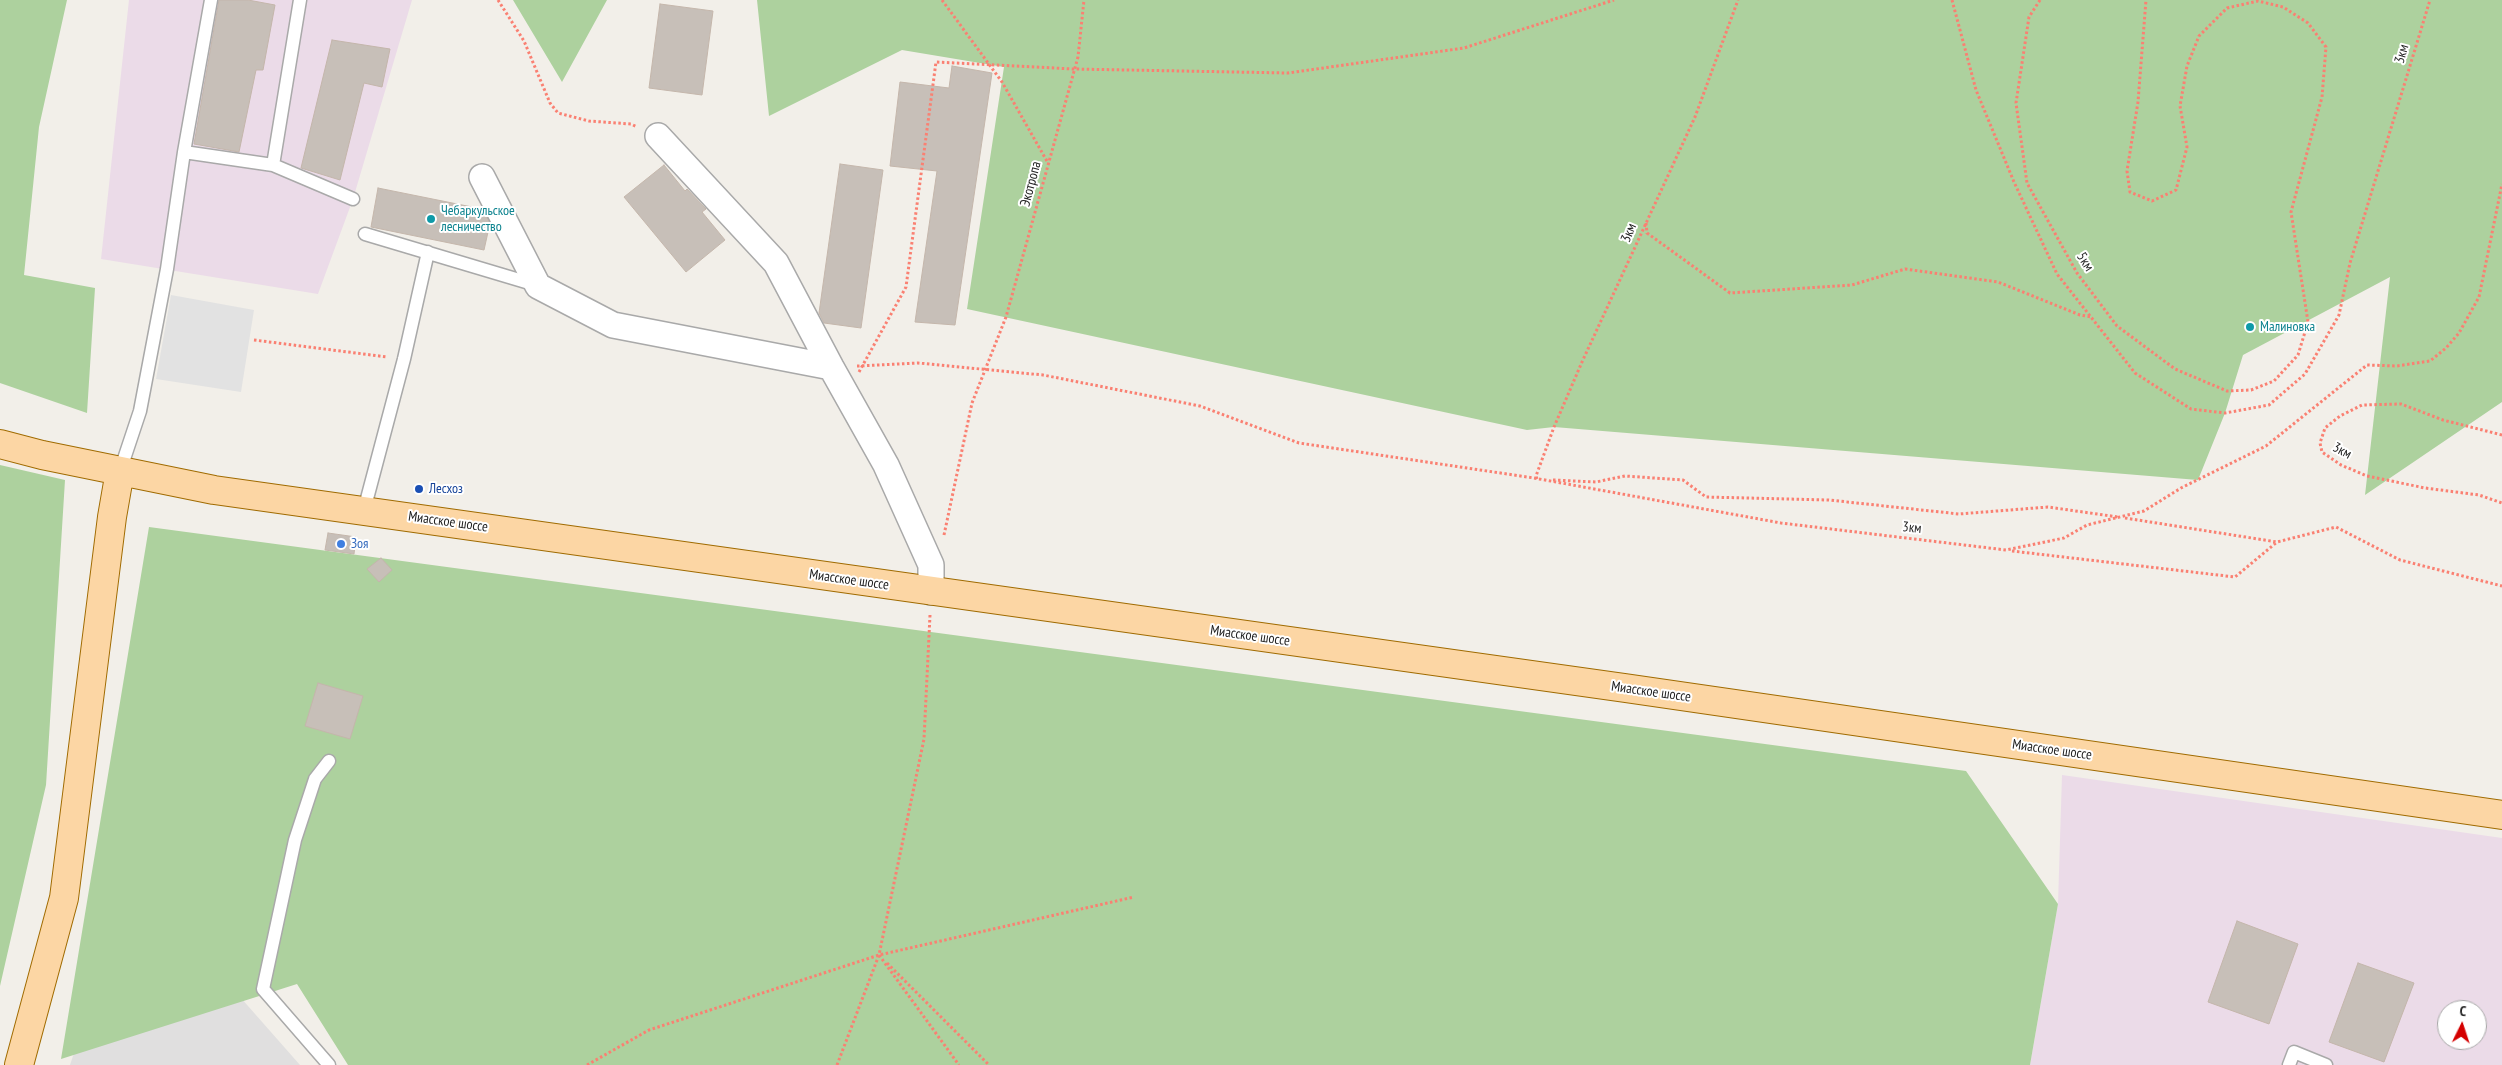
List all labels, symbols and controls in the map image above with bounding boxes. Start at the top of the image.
street label: 3км [2391,43,2413,65]
street label: Экотропа [1017,160,1045,208]
place label: Чебаркульское лесничество [441,203,515,236]
marker: Чебаркульское лесничество [425,213,437,225]
street label: 3км [1618,221,1640,245]
street label: 5км [2073,249,2097,275]
place label: Малиновка [2260,319,2315,335]
marker: Малиновка [2244,321,2256,333]
street label: 3км [2330,439,2354,463]
place label: Лесхоз [429,481,463,497]
marker: Лесхоз [413,483,425,495]
street label: Миасское шоссе [407,508,489,536]
street label: 3км [1902,519,1922,537]
place label: Зоя [351,536,369,552]
marker: Зоя [335,538,347,550]
street label: Миасское шоссе [808,566,890,594]
street label: Миасское шоссе [1209,622,1291,650]
street label: Миасское шоссе [1610,678,1692,706]
street label: Миасское шоссе [2011,736,2093,764]
north arrow [2437,1000,2487,1050]
text: С [2459,1002,2467,1020]

